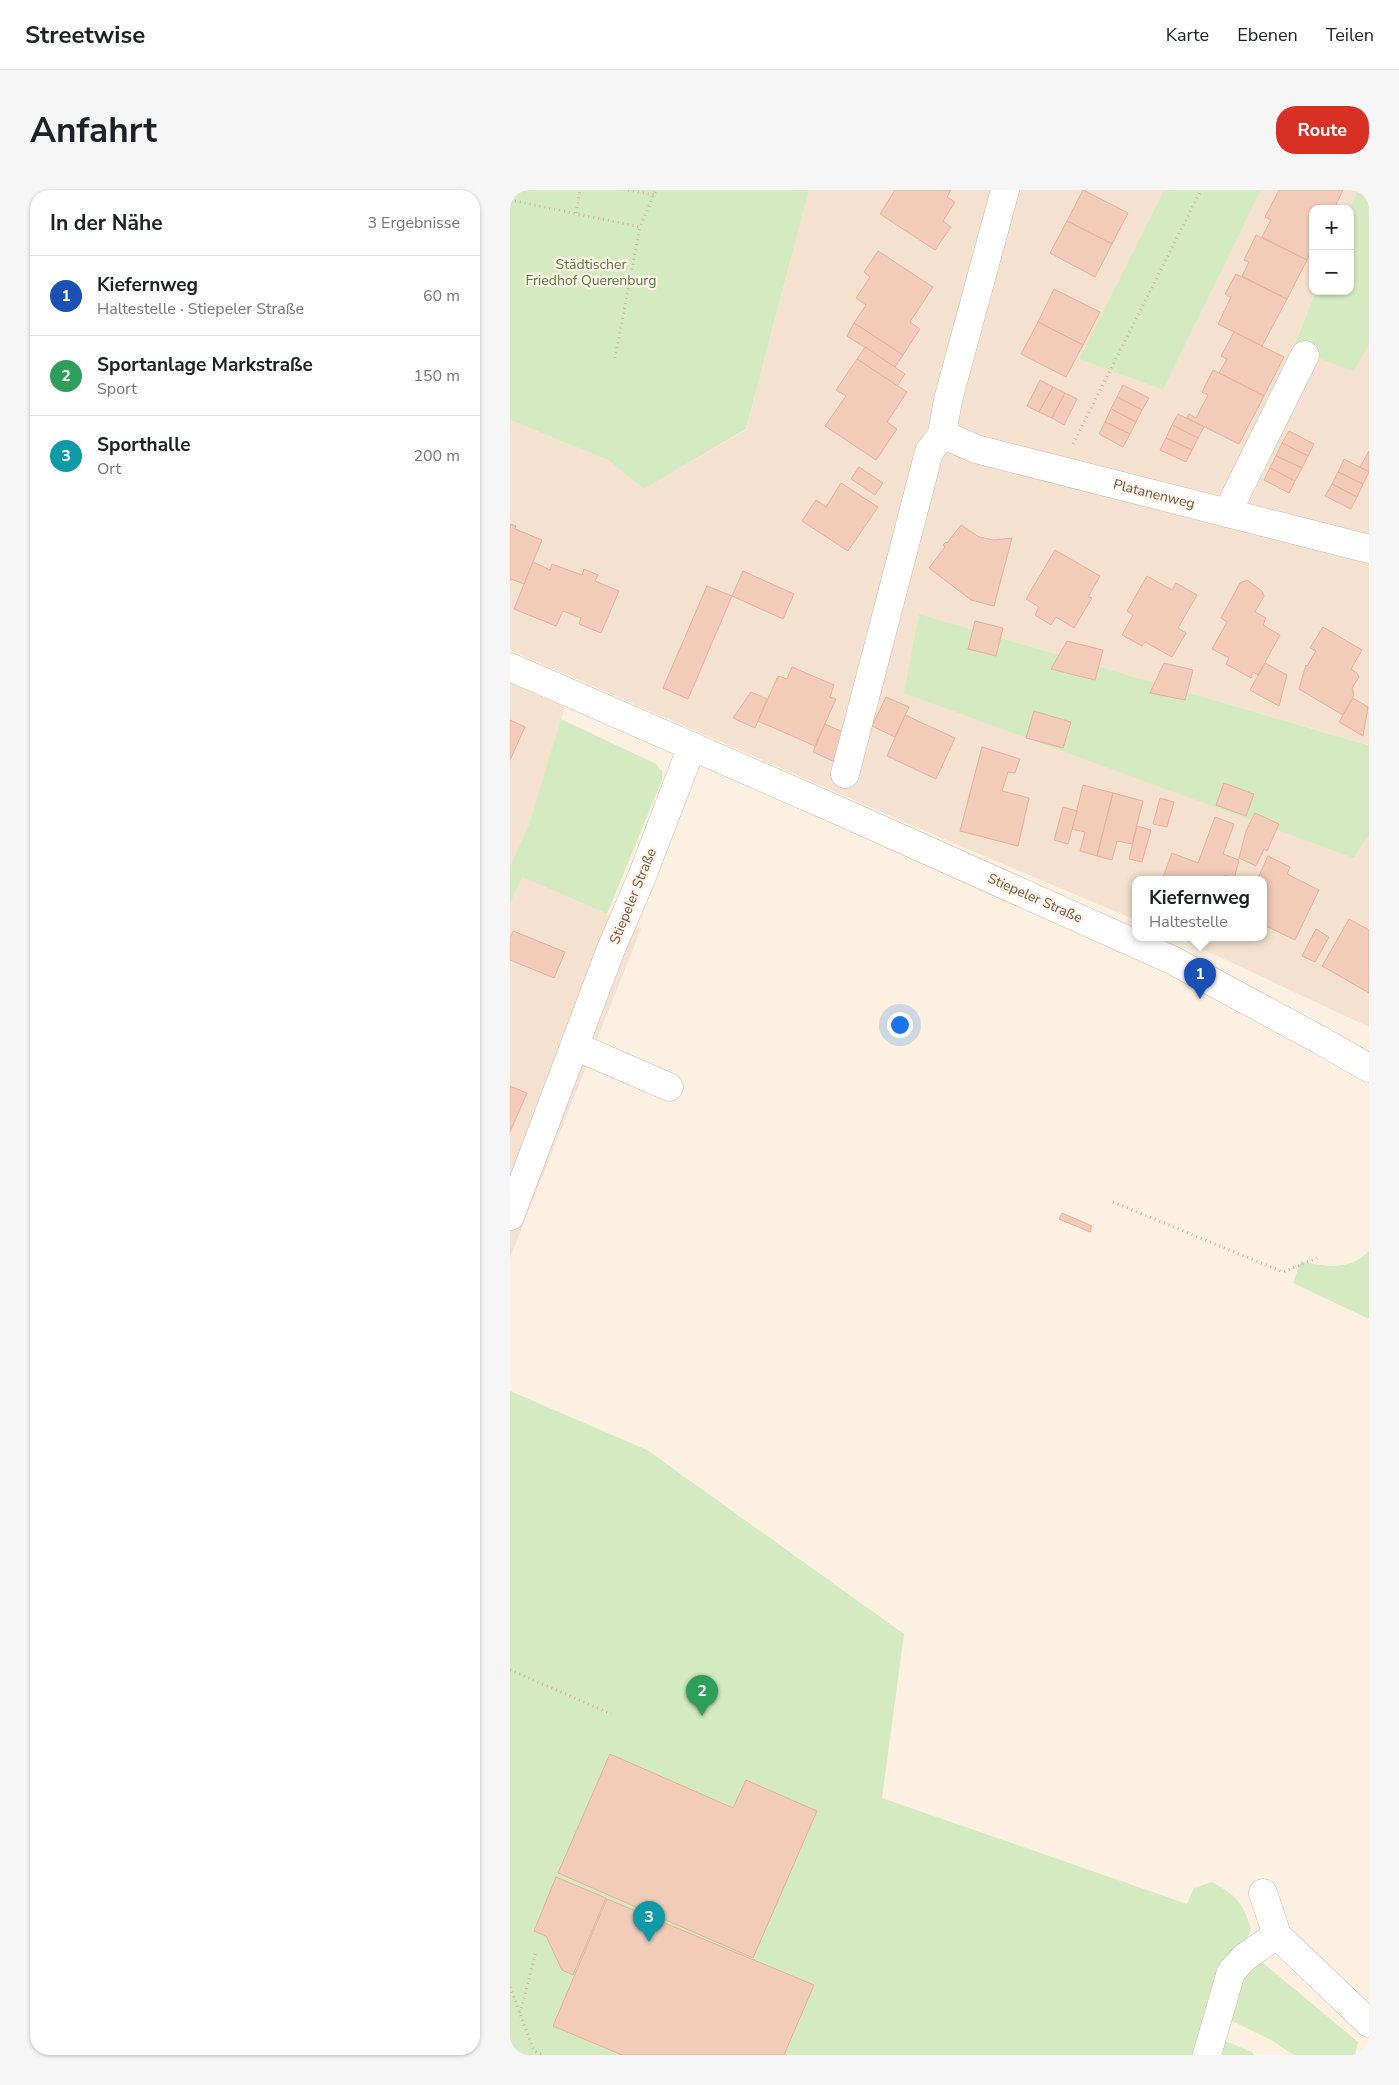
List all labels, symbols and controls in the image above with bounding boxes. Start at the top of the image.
text: Streetwise [25,19,145,51]
text: Karte [1166,23,1209,47]
text: Ebenen [1237,23,1298,47]
text: Teilen [1326,23,1374,47]
button: Route [1276,106,1369,154]
text: Anfahrt [30,107,157,154]
map controls [1309,205,1354,295]
button: + [1309,205,1354,250]
text: In der Nähe [50,209,163,237]
text: 3 Ergebnisse [367,212,460,234]
button: − [1309,250,1354,295]
park label: Städtischer Friedhof Querenburg [526,255,656,290]
text: Kiefernweg [97,272,198,298]
text: 1 [61,285,71,307]
text: 60 m [423,285,460,307]
text: Haltestelle · Stiepeler Straße [97,298,304,320]
text: Sportanlage Markstraße [97,352,313,378]
text: 2 [61,365,71,387]
text: 150 m [413,365,460,387]
text: Sport [97,378,137,400]
text: Sporthalle [97,432,190,458]
text: 3 [61,445,71,467]
text: 200 m [413,445,460,467]
text: Ort [97,458,121,480]
street label: Platanenweg [1111,475,1197,513]
street label: Stiepeler Straße [605,845,661,947]
street label: Stiepeler Straße [985,869,1085,927]
popup [1132,876,1267,941]
text: Kiefernweg [1149,885,1250,911]
text: Haltestelle [1149,911,1228,933]
pin: 1 [1184,958,1216,999]
your location [887,1012,913,1038]
pin: 2 [686,1675,718,1716]
pin: 3 [633,1901,665,1942]

